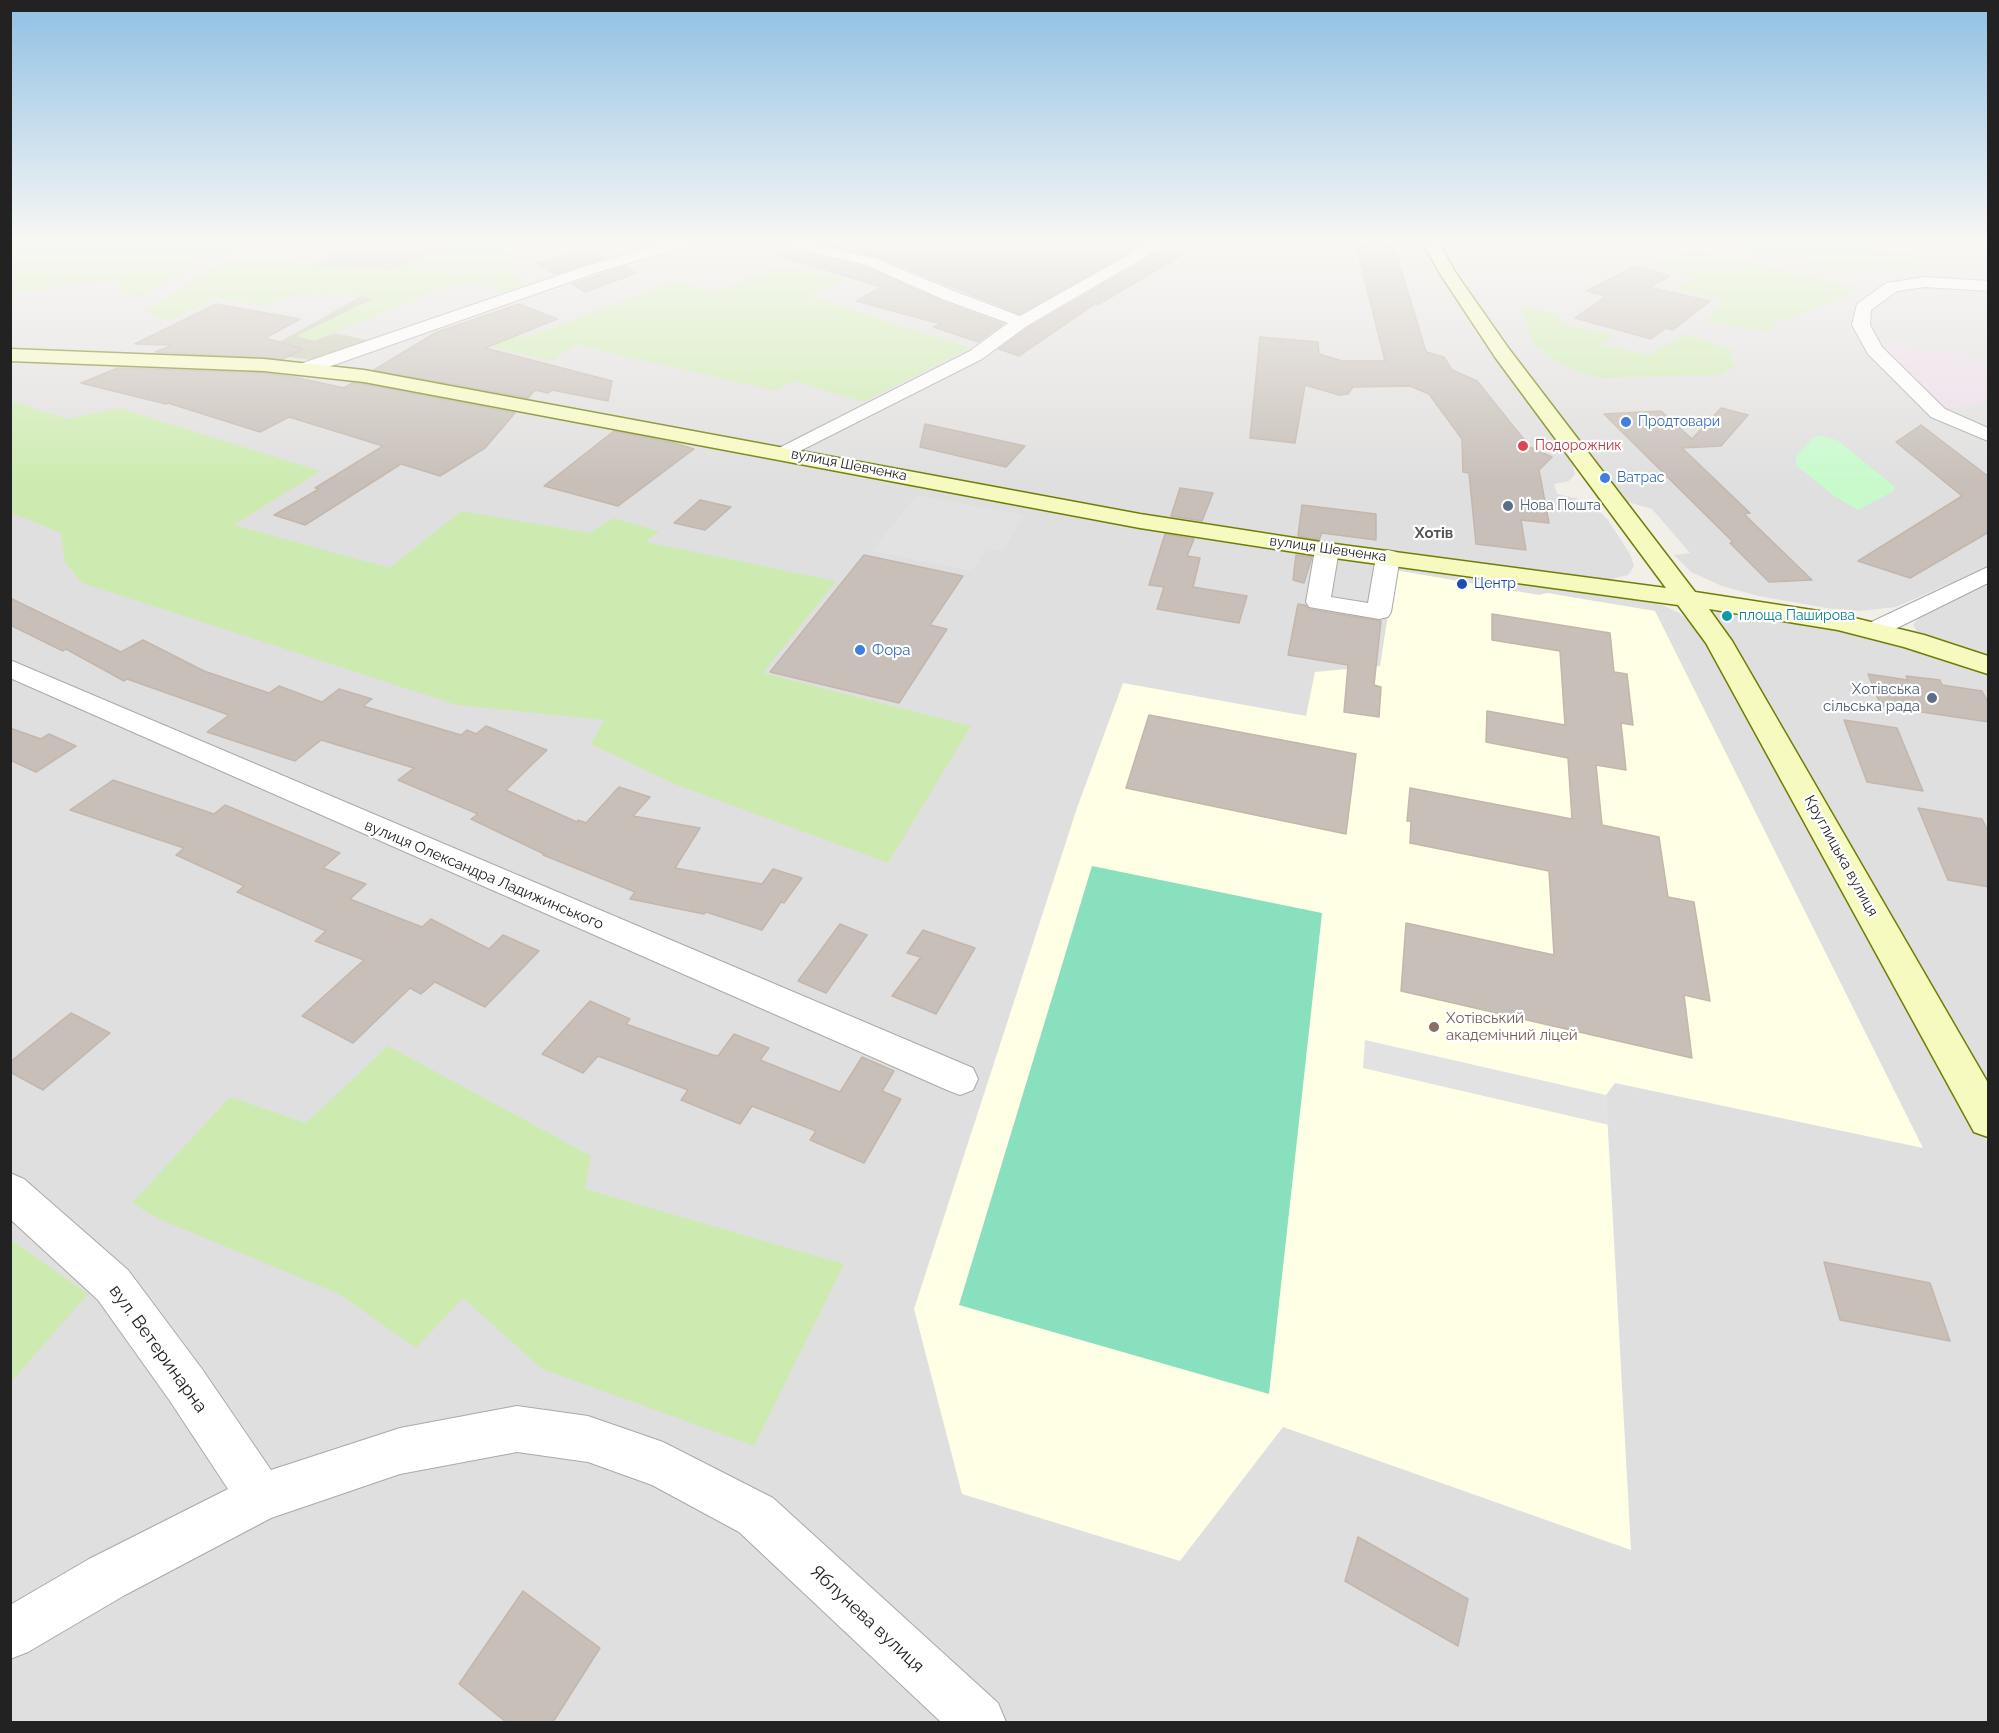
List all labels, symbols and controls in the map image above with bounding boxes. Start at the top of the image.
place label: Продтовари [1638,414,1720,430]
marker: Продтовари [1619,415,1633,429]
place label: Подорожник [1535,438,1622,454]
marker: Подорожник [1516,439,1530,453]
street label: вулиця Шевченка [790,446,908,484]
place label: Ватрас [1617,470,1664,486]
marker: Ватрас [1598,471,1612,485]
place label: Нова Пошта [1520,498,1601,514]
marker: Нова Пошта [1501,499,1515,513]
district label: Хотів [1415,524,1453,542]
street label: вулиця Шевченка [1269,532,1387,566]
place label: Центр [1474,576,1516,592]
marker: Центр [1455,577,1469,591]
place label: площа Паширова [1739,608,1855,624]
marker: площа Паширова [1720,609,1734,623]
place label: Фора [872,641,911,659]
marker: Фора [853,643,867,657]
place label: Хотівська сільська рада [1823,680,1920,715]
marker: Хотівська сільська рада [1925,691,1939,705]
street label: Круглицька вулиця [1800,792,1882,920]
street label: вулиця Олександра Ладижинського [362,816,606,934]
place label: Хотівський академічний ліцей [1446,1009,1578,1044]
marker: Хотівський академічний ліцей [1427,1020,1441,1034]
street label: вул. Ветеринарна [104,1281,212,1417]
street label: Яблунева вулиця [806,1561,928,1677]

